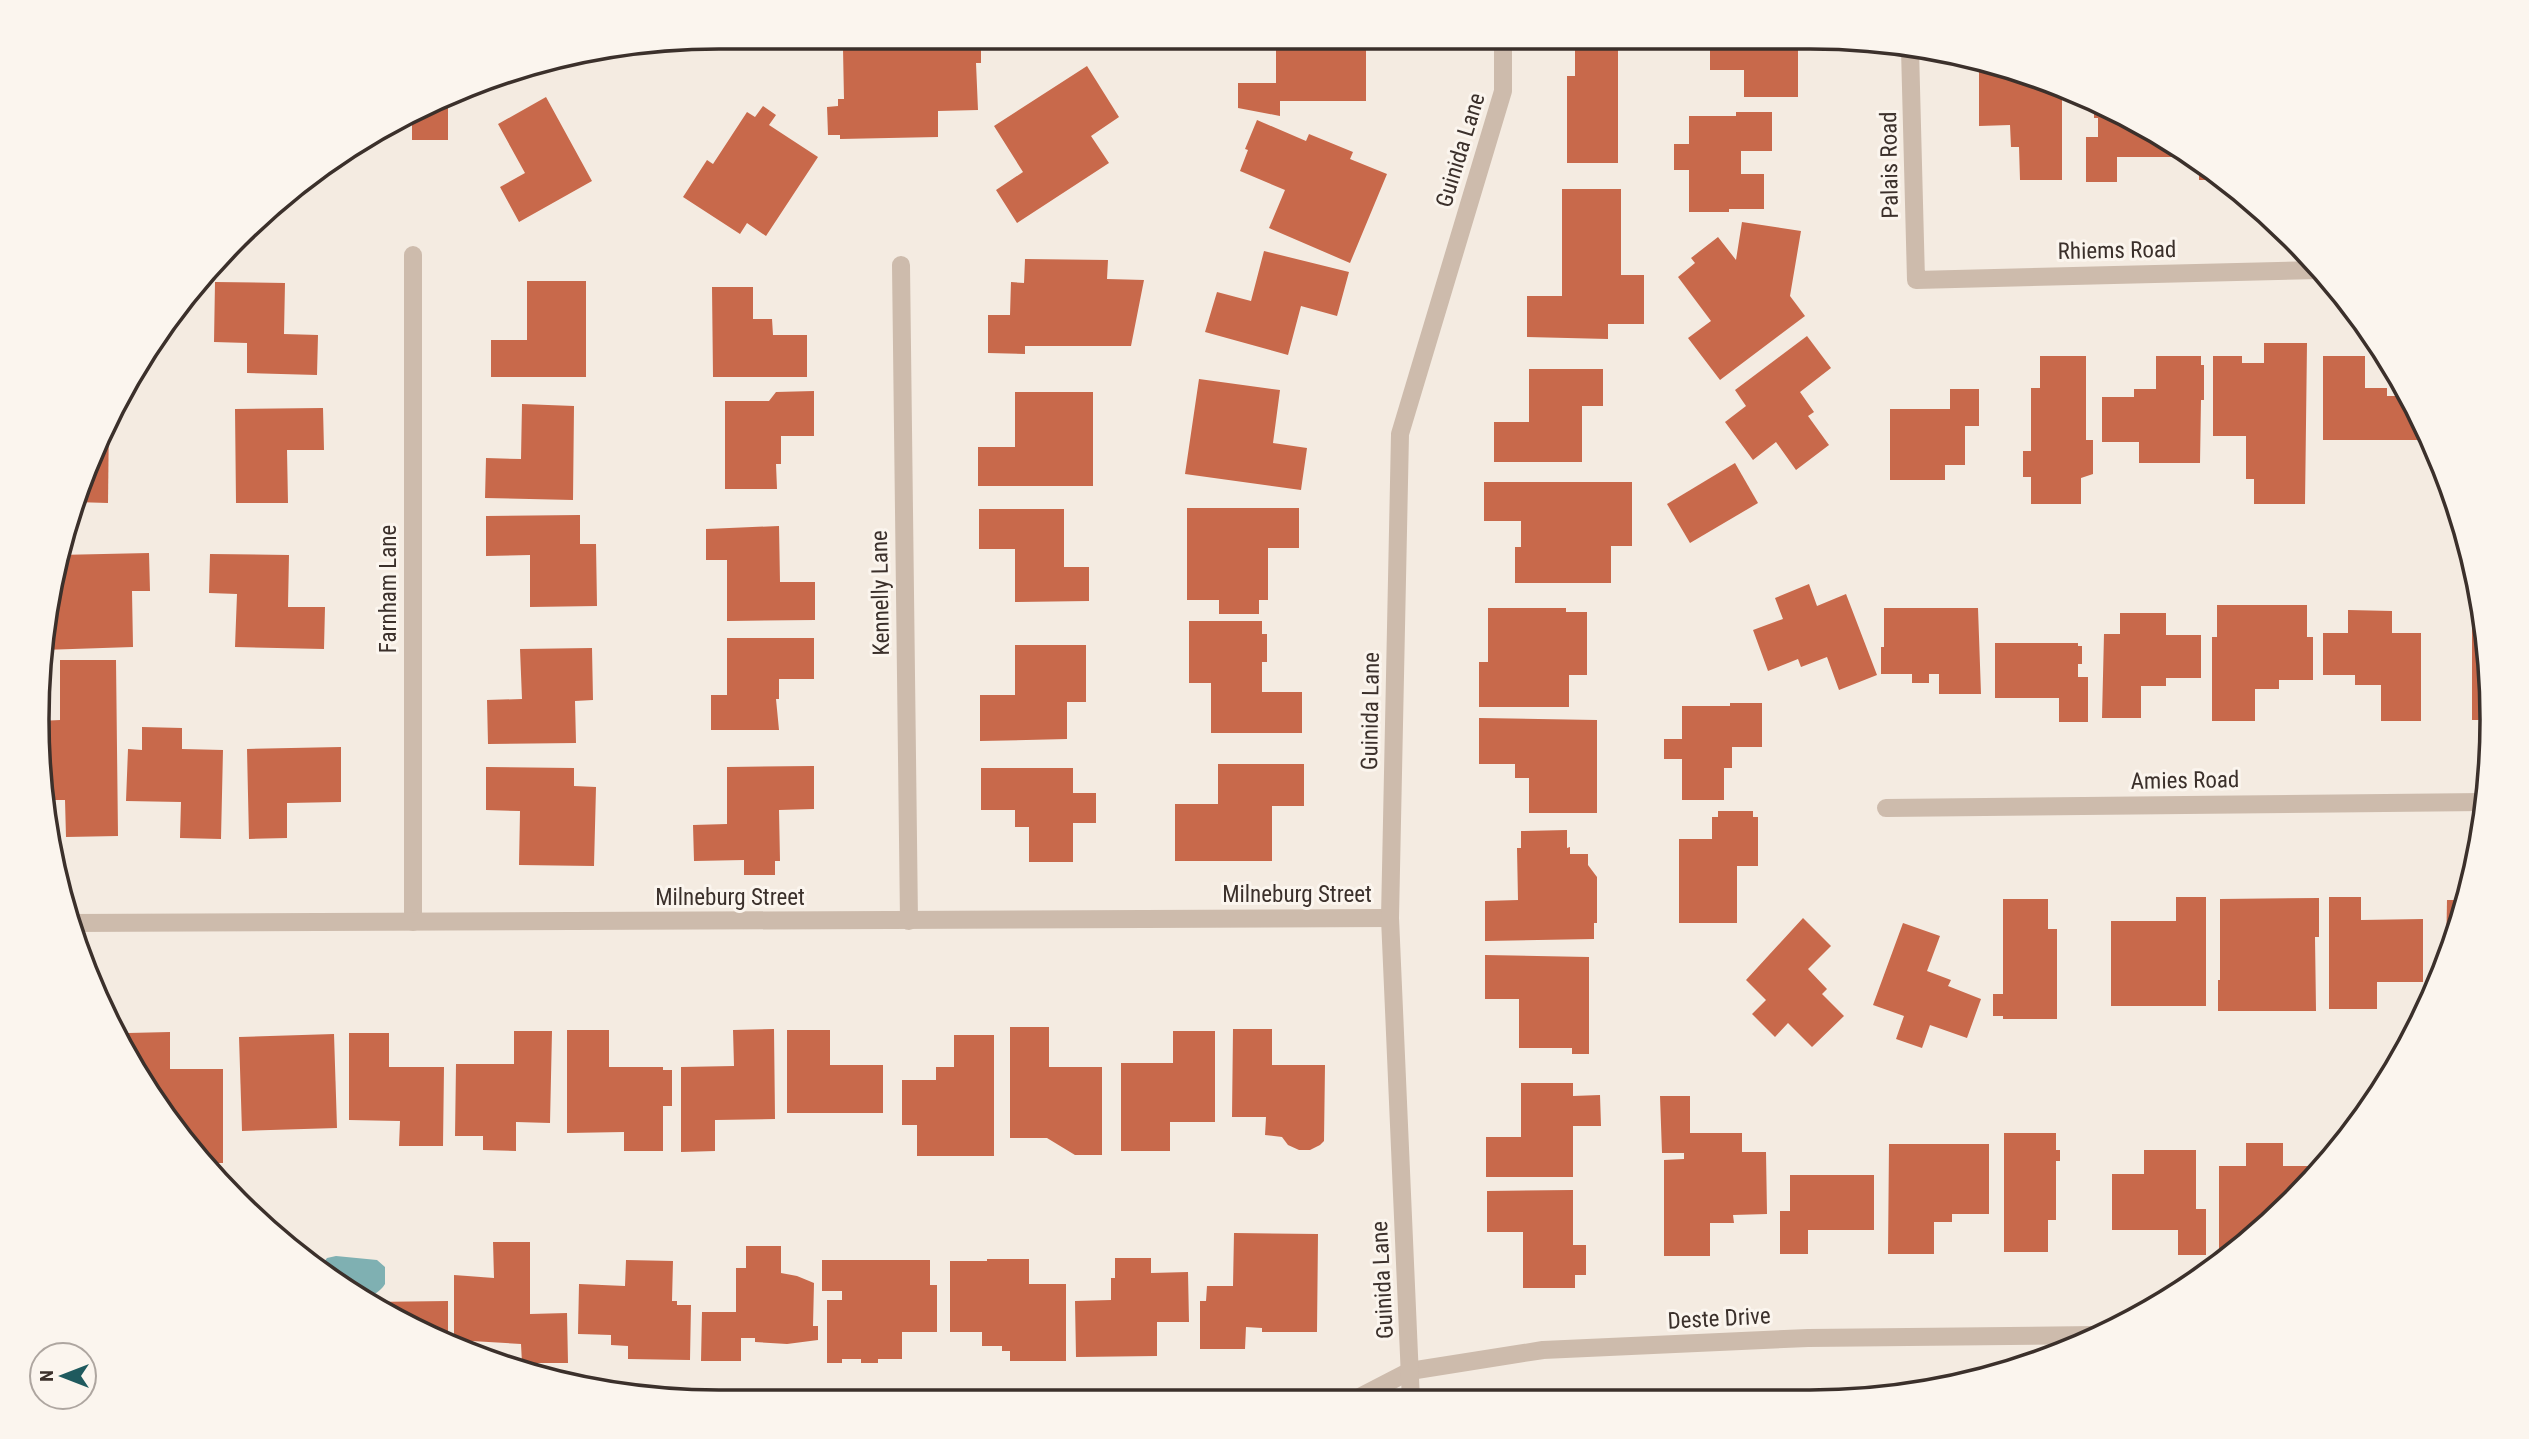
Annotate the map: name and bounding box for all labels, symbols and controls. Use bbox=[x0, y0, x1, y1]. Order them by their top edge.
street label: Guinida Lane bbox=[1430, 90, 1491, 211]
street label: Palais Road bbox=[1875, 111, 1904, 219]
street label: Rhiems Road bbox=[2057, 236, 2177, 265]
street label: Farnham Lane bbox=[375, 525, 402, 653]
street label: Kennelly Lane bbox=[866, 530, 895, 656]
street label: Guinida Lane bbox=[1356, 652, 1385, 770]
street label: Amies Road bbox=[2130, 766, 2240, 795]
street label: Milneburg Street bbox=[1222, 881, 1372, 908]
street label: Milneburg Street bbox=[655, 884, 805, 911]
street label: Guinida Lane bbox=[1366, 1220, 1399, 1340]
street label: Deste Drive bbox=[1667, 1302, 1771, 1335]
north arrow bbox=[28, 1341, 98, 1411]
text: N bbox=[35, 1370, 58, 1382]

